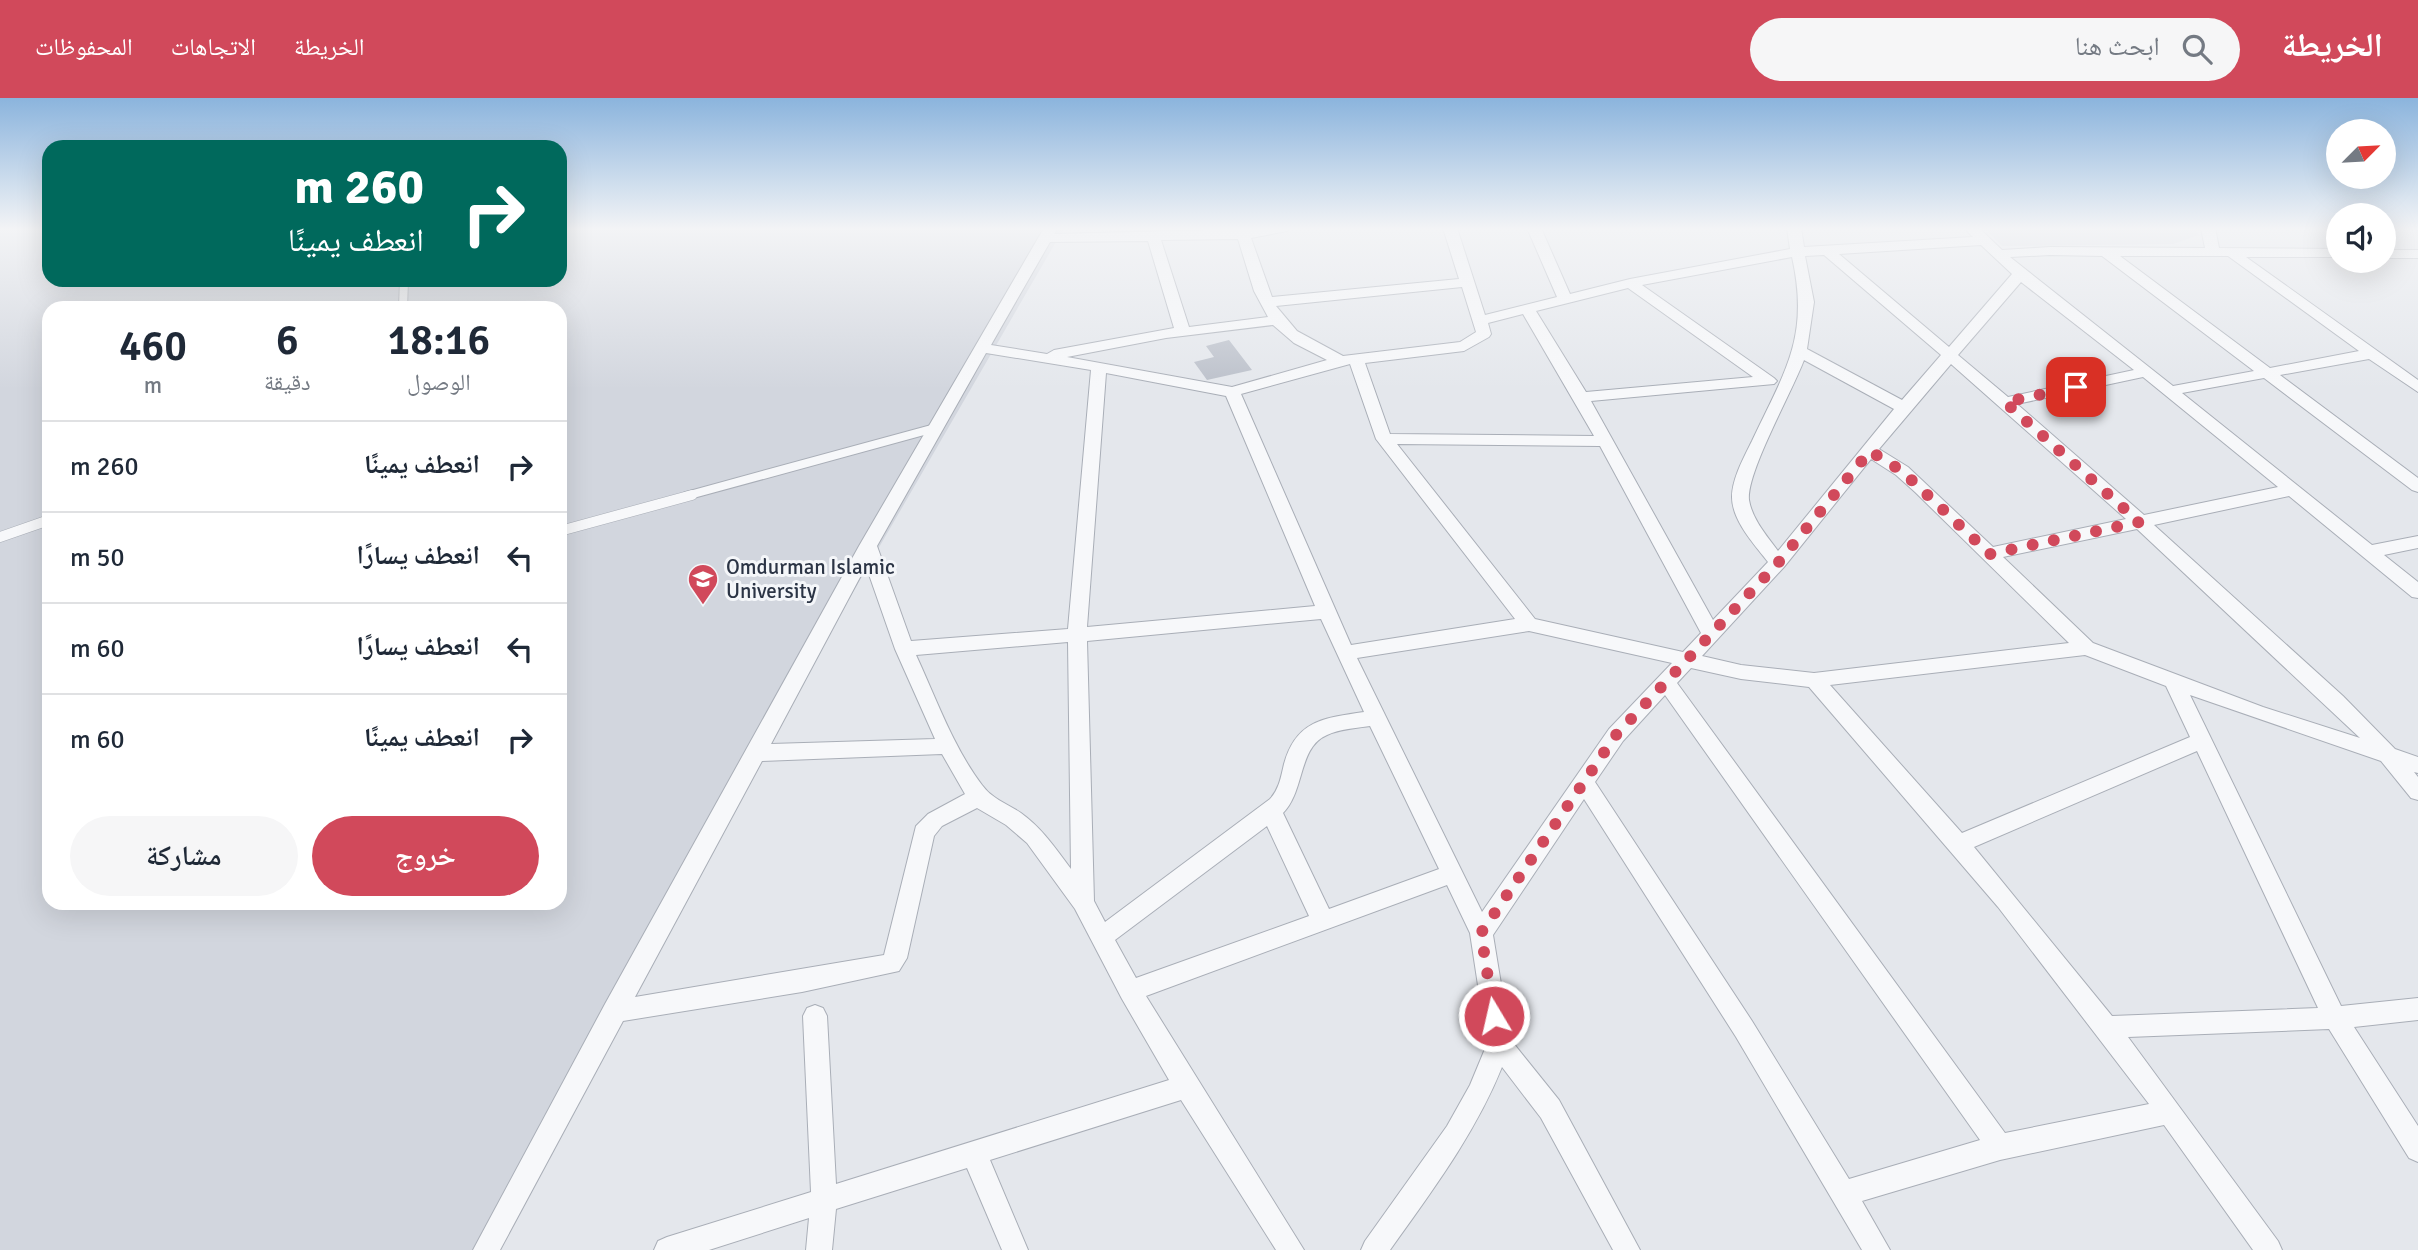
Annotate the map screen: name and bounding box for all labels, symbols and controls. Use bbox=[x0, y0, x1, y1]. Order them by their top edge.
search box bbox=[1750, 18, 2240, 81]
text: الخريطة bbox=[2282, 25, 2383, 66]
icon: search bbox=[2178, 30, 2216, 68]
text: ابحث هنا bbox=[2075, 31, 2160, 63]
text: المحفوظات bbox=[35, 32, 133, 62]
text: الاتجاهات bbox=[171, 32, 256, 62]
text: الخريطة bbox=[294, 32, 365, 62]
north arrow bbox=[2326, 119, 2396, 189]
map controls bbox=[2326, 119, 2396, 273]
text: 260 m bbox=[294, 157, 424, 217]
icon: right bbox=[448, 168, 539, 259]
button: sound bbox=[2326, 203, 2396, 273]
text: انعطف يمينًا bbox=[288, 221, 424, 260]
text: 6 bbox=[276, 315, 299, 366]
text: 18:16 bbox=[388, 315, 490, 366]
text: 460 bbox=[119, 321, 187, 372]
pin bbox=[2046, 357, 2106, 417]
text: دقيقة bbox=[264, 368, 311, 397]
text: الوصول bbox=[407, 368, 471, 397]
icon: arrive bbox=[2057, 368, 2095, 406]
text: m bbox=[144, 371, 162, 400]
icon: right bbox=[501, 448, 539, 486]
text: انعطف يمينًا bbox=[364, 449, 480, 481]
text: 260 m bbox=[70, 451, 139, 483]
icon: left bbox=[501, 539, 539, 577]
text: انعطف يسارًا bbox=[356, 540, 480, 572]
text: 50 m bbox=[70, 542, 125, 574]
place label: Omdurman Islamic University bbox=[726, 554, 895, 604]
school or university icon: Omdurman Islamic University bbox=[686, 562, 720, 606]
icon: left bbox=[501, 630, 539, 668]
text: انعطف يسارًا bbox=[356, 631, 480, 663]
text: 60 m bbox=[70, 633, 125, 665]
icon: right bbox=[501, 721, 539, 759]
text: انعطف يمينًا bbox=[364, 722, 480, 754]
text: 60 m bbox=[70, 724, 125, 756]
button: مشاركة bbox=[70, 816, 298, 896]
button: خروج bbox=[312, 816, 539, 896]
position arrow bbox=[1457, 979, 1531, 1053]

